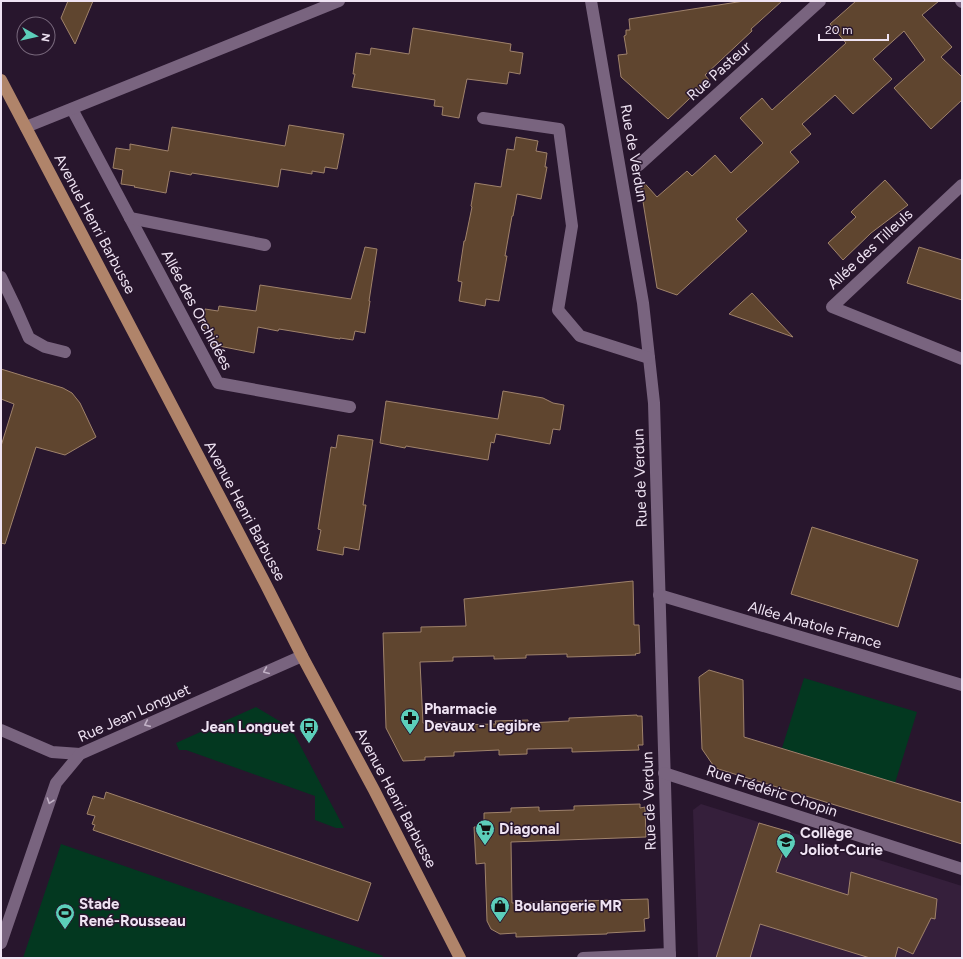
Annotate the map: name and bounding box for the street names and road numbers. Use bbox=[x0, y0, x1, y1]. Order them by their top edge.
street label: Rue Pasteur bbox=[683, 38, 755, 104]
street label: Rue de Verdun bbox=[617, 103, 651, 203]
street label: Avenue Henri Barbusse bbox=[50, 151, 140, 297]
street label: Allée des Tilleuls bbox=[824, 205, 916, 293]
street label: Allée des Orchidées bbox=[158, 247, 236, 373]
street label: Rue de Verdun bbox=[629, 428, 651, 528]
street label: Avenue Henri Barbusse bbox=[200, 438, 290, 584]
street label: Allée Anatole France bbox=[746, 597, 884, 653]
street label: Rue Jean Longuet bbox=[75, 680, 193, 746]
street label: Avenue Henri Barbusse bbox=[351, 725, 441, 871]
street label: Rue de Verdun bbox=[638, 751, 660, 851]
street label: Rue Frédéric Chopin bbox=[704, 761, 840, 821]

